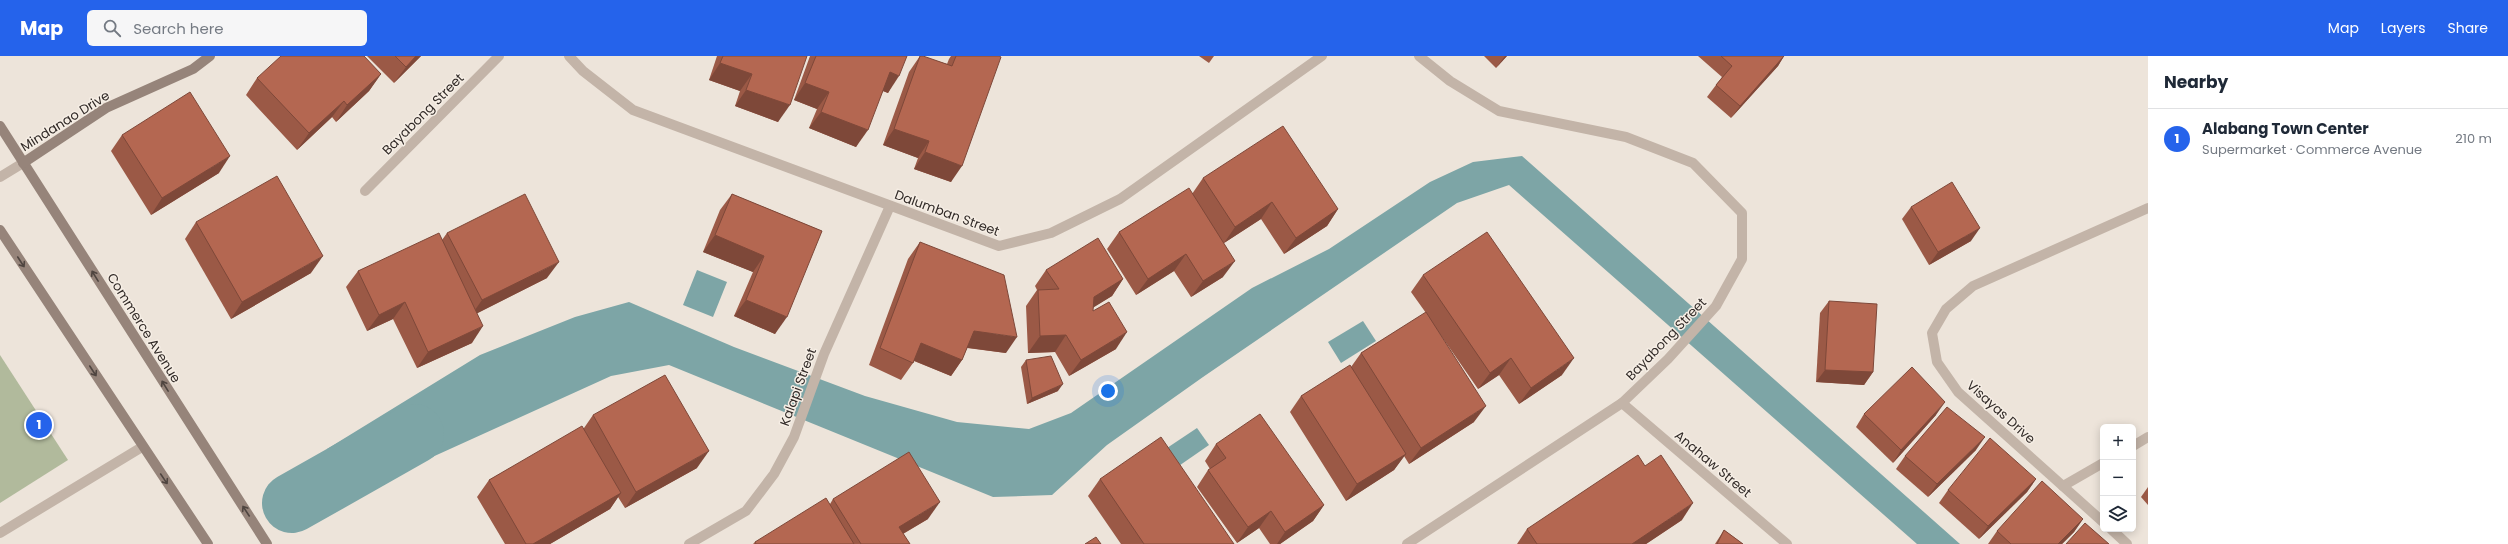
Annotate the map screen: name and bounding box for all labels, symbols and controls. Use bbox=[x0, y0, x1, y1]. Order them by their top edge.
search box bbox=[87, 10, 367, 46]
text: Map bbox=[20, 15, 63, 42]
icon: search bbox=[101, 17, 123, 39]
text: Search here bbox=[133, 18, 224, 39]
text: Map bbox=[2328, 18, 2359, 38]
text: Layers bbox=[2381, 18, 2425, 38]
text: Share bbox=[2447, 18, 2488, 38]
street label: Bayabong Street bbox=[378, 69, 468, 159]
text: Nearby bbox=[2164, 70, 2228, 94]
street label: Mindanao Drive bbox=[17, 86, 113, 156]
text: Alabang Town Center bbox=[2202, 118, 2369, 139]
text: 1 bbox=[2175, 129, 2179, 148]
text: 210 m bbox=[2455, 129, 2492, 148]
text: Supermarket · Commerce Avenue bbox=[2202, 140, 2422, 159]
street label: Dalumban Street bbox=[892, 185, 1002, 241]
one-way arrow bbox=[17, 257, 26, 268]
street label: Commerce Avenue bbox=[102, 269, 186, 387]
one-way arrow bbox=[91, 270, 99, 282]
street label: Bayabong Street bbox=[1621, 293, 1711, 385]
street label: Kalapi Street bbox=[775, 345, 821, 429]
one-way arrow bbox=[89, 365, 97, 376]
street label: Visayas Drive bbox=[1962, 376, 2040, 448]
one-way arrow bbox=[161, 380, 169, 391]
your location bbox=[1098, 381, 1118, 401]
pin: 1 bbox=[26, 410, 52, 440]
map controls bbox=[2100, 424, 2136, 532]
button: + bbox=[2100, 424, 2136, 460]
street label: Anahaw Street bbox=[1670, 426, 1756, 502]
button: − bbox=[2100, 460, 2136, 496]
one-way arrow bbox=[160, 473, 168, 484]
button: layers bbox=[2100, 496, 2136, 532]
one-way arrow bbox=[242, 506, 250, 517]

